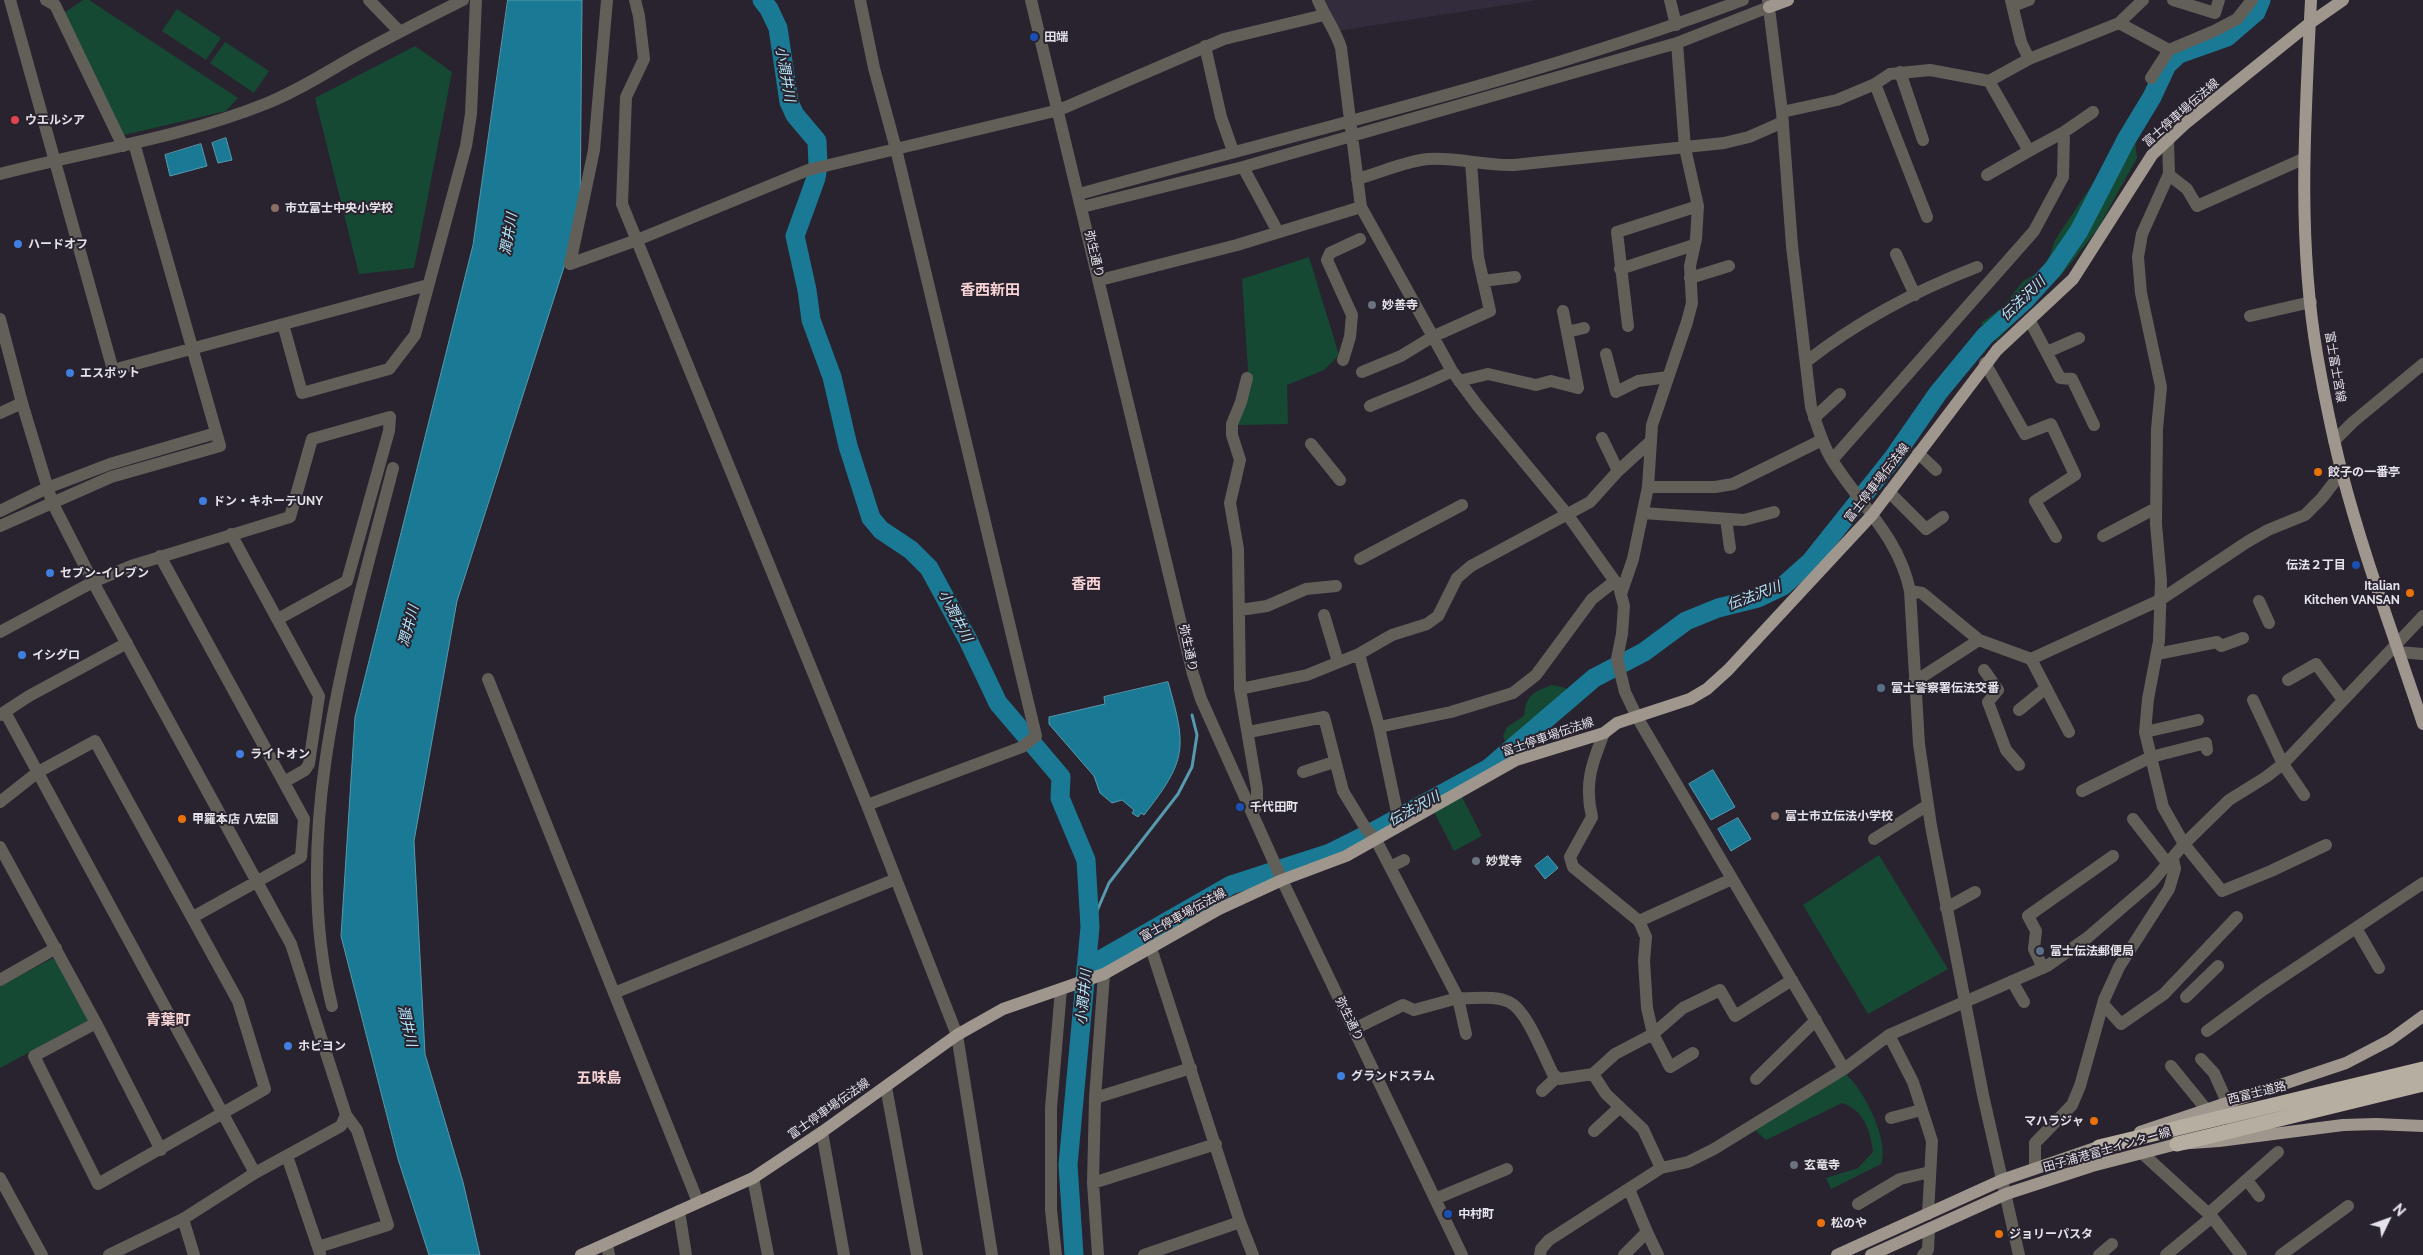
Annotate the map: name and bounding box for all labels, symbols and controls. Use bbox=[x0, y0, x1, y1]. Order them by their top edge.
place label: 田端 bbox=[1044, 30, 1068, 44]
marker: 田端 bbox=[1028, 31, 1040, 43]
water label: 小潤井川 bbox=[772, 45, 798, 103]
street label: 富士停車場伝法線 bbox=[2140, 76, 2222, 150]
place label: ウエルシア bbox=[25, 113, 85, 127]
marker: ウエルシア bbox=[9, 114, 21, 126]
place label: 市立富士中央小学校 bbox=[285, 201, 393, 215]
marker: 市立富士中央小学校 bbox=[269, 202, 281, 214]
water label: 潤井川 bbox=[497, 212, 521, 256]
street label: 弥生通り bbox=[1082, 229, 1106, 279]
place label: ハードオフ bbox=[28, 237, 88, 251]
marker: ハードオフ bbox=[12, 238, 24, 250]
water label: 伝法沢川 bbox=[1997, 274, 2049, 324]
district label: 香西新田 bbox=[960, 281, 1020, 299]
place label: 妙善寺 bbox=[1382, 298, 1418, 312]
marker: 妙善寺 bbox=[1366, 299, 1378, 311]
street label: 富士富士宮線 bbox=[2322, 330, 2348, 404]
place label: エスポット bbox=[80, 366, 140, 380]
marker: エスポット bbox=[64, 367, 76, 379]
street label: 富士停車場伝法線 bbox=[1842, 441, 1912, 525]
place label: 餃子の一番亭 bbox=[2328, 465, 2400, 479]
marker: 餃子の一番亭 bbox=[2312, 466, 2324, 478]
place label: ドン・キホーテUNY bbox=[213, 494, 323, 508]
marker: ドン・キホーテUNY bbox=[197, 495, 209, 507]
place label: 伝法２丁目 bbox=[2286, 558, 2346, 572]
marker: 伝法２丁目 bbox=[2350, 559, 2362, 571]
place label: セブン-イレブン bbox=[60, 566, 149, 580]
marker: セブン-イレブン bbox=[44, 567, 56, 579]
district label: 香西 bbox=[1071, 575, 1101, 593]
water label: 伝法沢川 bbox=[1725, 578, 1783, 614]
place label: Italian Kitchen VANSAN bbox=[2304, 579, 2400, 607]
water label: 小潤井川 bbox=[934, 587, 976, 645]
marker: Italian Kitchen VANSAN bbox=[2404, 587, 2416, 599]
water label: 潤井川 bbox=[395, 604, 423, 648]
street label: 弥生通り bbox=[1176, 623, 1200, 673]
place label: イシグロ bbox=[32, 648, 80, 662]
marker: イシグロ bbox=[16, 649, 28, 661]
place label: 富士警察署伝法交番 bbox=[1891, 681, 1999, 695]
marker: 富士警察署伝法交番 bbox=[1875, 682, 1887, 694]
street label: 富士停車場伝法線 bbox=[1500, 715, 1596, 759]
place label: ライトオン bbox=[250, 747, 310, 761]
marker: ライトオン bbox=[234, 748, 246, 760]
water label: 伝法沢川 bbox=[1385, 788, 1443, 830]
place label: 千代田町 bbox=[1250, 800, 1298, 814]
marker: 千代田町 bbox=[1234, 801, 1246, 813]
place label: 富士市立伝法小学校 bbox=[1785, 809, 1893, 823]
marker: 富士市立伝法小学校 bbox=[1769, 810, 1781, 822]
place label: 甲羅本店 八宏園 bbox=[192, 812, 279, 826]
marker: 甲羅本店 八宏園 bbox=[176, 813, 188, 825]
place label: 妙覚寺 bbox=[1486, 854, 1522, 868]
marker: 妙覚寺 bbox=[1470, 855, 1482, 867]
street label: 富士停車場伝法線 bbox=[1138, 885, 1228, 945]
place label: 富士伝法郵便局 bbox=[2050, 944, 2134, 958]
marker: 富士伝法郵便局 bbox=[2034, 945, 2046, 957]
water label: 小潤井川 bbox=[1073, 968, 1095, 1026]
street label: 弥生通り bbox=[1332, 994, 1366, 1044]
water label: 潤井川 bbox=[394, 1004, 420, 1048]
district label: 青葉町 bbox=[146, 1011, 190, 1029]
place label: ホビヨン bbox=[298, 1039, 346, 1053]
marker: ホビヨン bbox=[282, 1040, 294, 1052]
district label: 五味島 bbox=[577, 1069, 621, 1087]
place label: グランドスラム bbox=[1351, 1069, 1435, 1083]
marker: グランドスラム bbox=[1335, 1070, 1347, 1082]
street label: 富士停車場伝法線 bbox=[786, 1076, 872, 1142]
street label: 西富士道路 bbox=[2226, 1079, 2288, 1107]
place label: マハラジャ bbox=[2024, 1114, 2084, 1128]
marker: マハラジャ bbox=[2088, 1115, 2100, 1127]
street label: 田子浦港富士インター線 bbox=[2042, 1125, 2172, 1175]
place label: 玄竜寺 bbox=[1804, 1158, 1840, 1172]
marker: 玄竜寺 bbox=[1788, 1159, 1800, 1171]
north arrow bbox=[2363, 1195, 2413, 1245]
text: N bbox=[2390, 1201, 2409, 1219]
place label: 中村町 bbox=[1458, 1207, 1494, 1221]
marker: 中村町 bbox=[1442, 1208, 1454, 1220]
place label: 松のや bbox=[1831, 1216, 1867, 1230]
marker: 松のや bbox=[1815, 1217, 1827, 1229]
place label: ジョリーパスタ bbox=[2009, 1227, 2093, 1241]
marker: ジョリーパスタ bbox=[1993, 1228, 2005, 1240]

